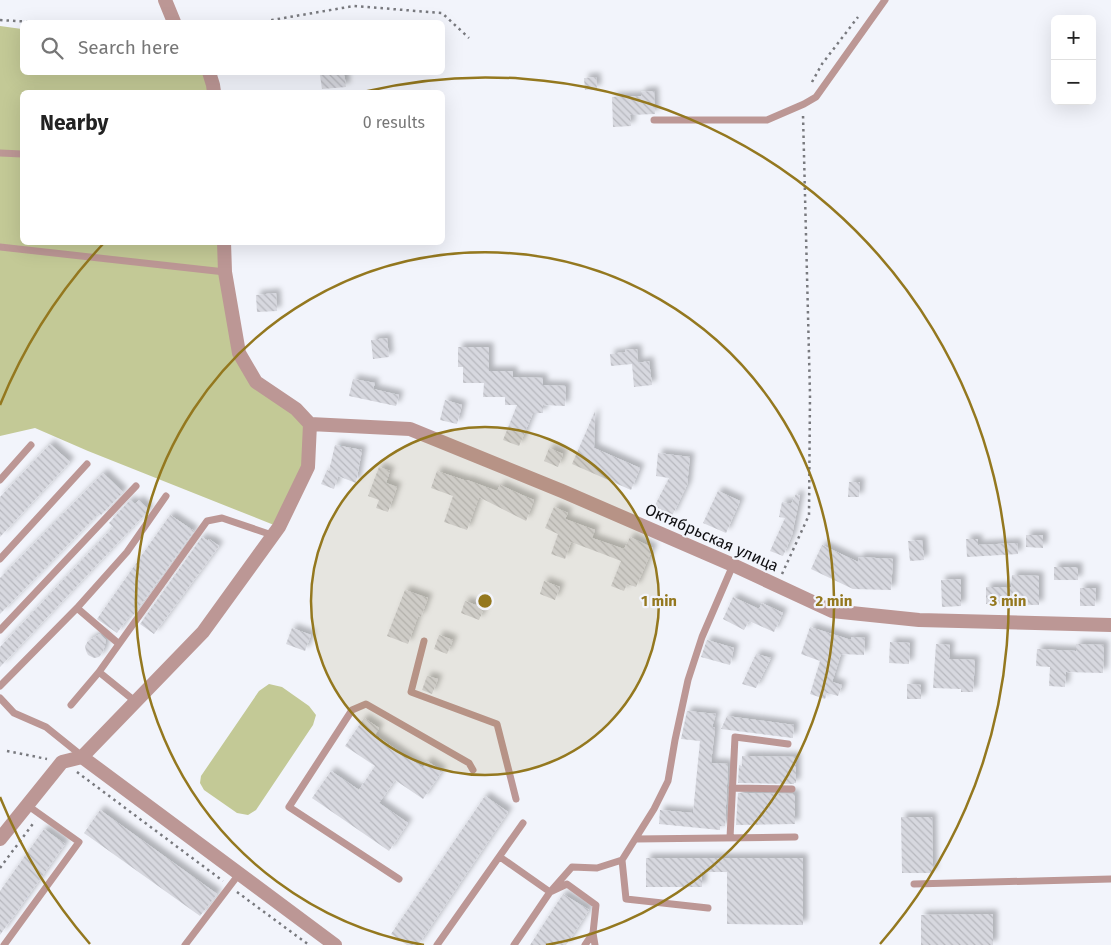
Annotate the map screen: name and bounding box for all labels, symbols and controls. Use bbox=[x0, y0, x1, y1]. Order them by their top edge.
map controls bbox=[1051, 15, 1096, 105]
button: + bbox=[1051, 15, 1096, 60]
search box bbox=[20, 20, 445, 75]
icon: search bbox=[38, 34, 66, 62]
text: Search here bbox=[78, 36, 179, 59]
button: − bbox=[1051, 60, 1096, 105]
text: Nearby bbox=[40, 110, 108, 136]
text: 0 results bbox=[363, 113, 425, 132]
street label: Октябрьская улица bbox=[642, 499, 782, 575]
centre of rings bbox=[476, 592, 494, 610]
text: 1 min bbox=[641, 592, 677, 610]
text: 2 min bbox=[816, 592, 852, 610]
text: 3 min bbox=[989, 592, 1026, 610]

